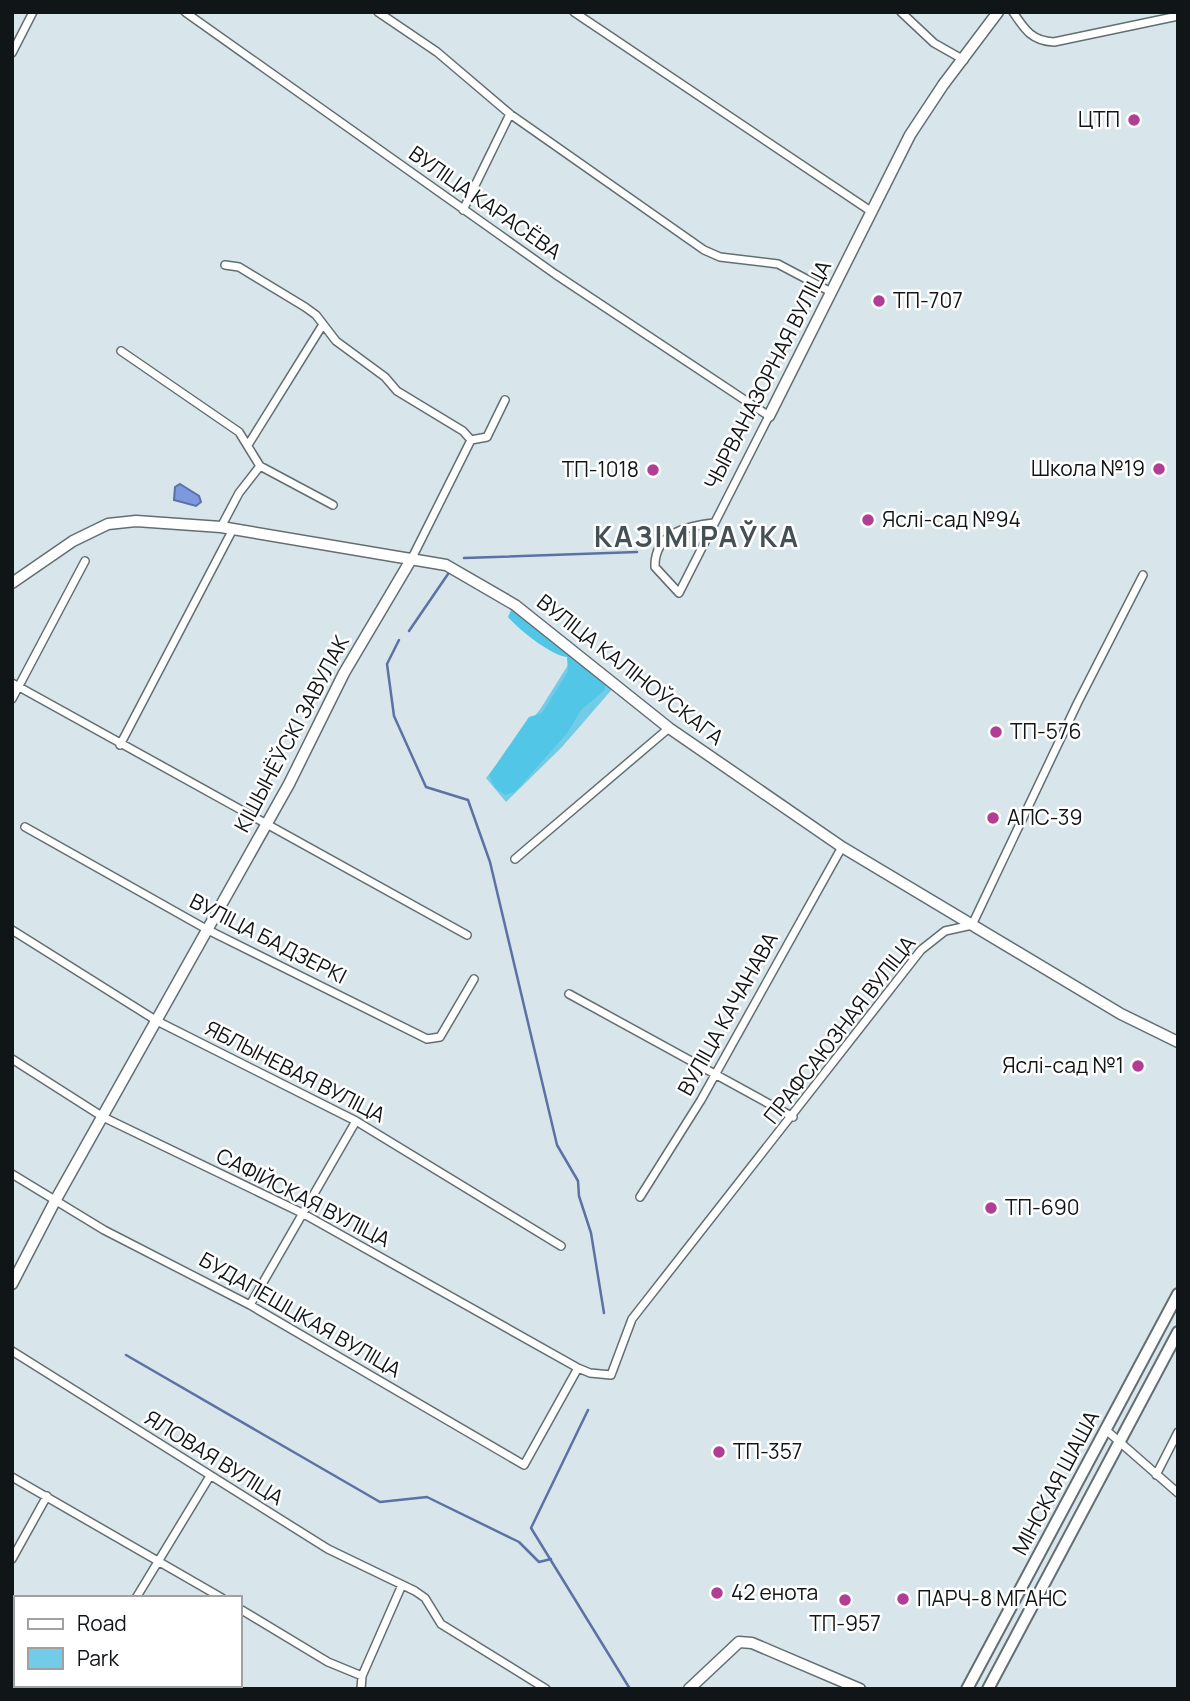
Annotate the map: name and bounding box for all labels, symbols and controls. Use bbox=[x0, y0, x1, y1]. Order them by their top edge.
place label: ЦТП bbox=[1078, 105, 1120, 133]
marker: ЦТП bbox=[1126, 112, 1142, 128]
street label: ВУЛІЦА КАРАСЁВА bbox=[404, 139, 567, 265]
street label: ЧЫРВАНАЗОРНАЯ ВУЛІЦА bbox=[697, 255, 837, 494]
place label: ТП-707 bbox=[893, 286, 963, 314]
marker: ТП-707 bbox=[871, 293, 887, 309]
place label: Школа №19 bbox=[1031, 454, 1145, 482]
place label: ТП-1018 bbox=[562, 455, 639, 483]
marker: Школа №19 bbox=[1151, 461, 1167, 477]
marker: ТП-1018 bbox=[645, 462, 661, 478]
place label: Яслі-сад №94 bbox=[882, 505, 1021, 533]
marker: Яслі-сад №94 bbox=[860, 512, 876, 528]
district label: КАЗІМІРАЎКА bbox=[594, 517, 800, 555]
street label: ВУЛІЦА КАЛІНОЎСКАГА bbox=[532, 588, 730, 751]
street label: КІШЫНЁЎСКІ ЗАВУЛАК bbox=[227, 630, 355, 837]
place label: ТП-576 bbox=[1010, 717, 1082, 745]
marker: ТП-576 bbox=[988, 724, 1004, 740]
place label: АПС-39 bbox=[1007, 803, 1082, 831]
marker: АПС-39 bbox=[985, 810, 1001, 826]
street label: ВУЛІЦА БАДЗЕРКІ bbox=[185, 887, 352, 990]
street label: ВУЛІЦА КАЧАНАВА bbox=[671, 927, 784, 1100]
street label: ПРАФСАЮЗНАЯ ВУЛІЦА bbox=[757, 930, 921, 1129]
street label: ЯБЛЫНЕВАЯ ВУЛІЦА bbox=[201, 1014, 390, 1129]
place label: Яслі-сад №1 bbox=[1002, 1051, 1124, 1079]
marker: Яслі-сад №1 bbox=[1130, 1058, 1146, 1074]
street label: САФІЙСКАЯ ВУЛІЦА bbox=[212, 1141, 395, 1253]
place label: ТП-690 bbox=[1005, 1193, 1080, 1221]
marker: ТП-690 bbox=[983, 1200, 999, 1216]
street label: БУДАПЕШЦКАЯ ВУЛІЦА bbox=[194, 1245, 407, 1383]
street label: ЯЛОВАЯ ВУЛІЦА bbox=[140, 1403, 289, 1511]
street label: МІНСКАЯ ШАША bbox=[1005, 1405, 1105, 1560]
place label: ТП-357 bbox=[733, 1437, 802, 1465]
marker: ТП-357 bbox=[711, 1444, 727, 1460]
place label: 42 енота bbox=[731, 1578, 818, 1606]
place label: ПАРЧ-8 МГАНС bbox=[917, 1584, 1067, 1612]
marker: 42 енота bbox=[709, 1585, 725, 1601]
marker: ПАРЧ-8 МГАНС bbox=[895, 1591, 911, 1607]
marker: ТП-957 bbox=[837, 1592, 853, 1608]
legend bbox=[14, 1596, 242, 1687]
text: Road bbox=[77, 1609, 127, 1637]
place label: ТП-957 bbox=[809, 1609, 881, 1637]
text: Park bbox=[77, 1644, 119, 1672]

